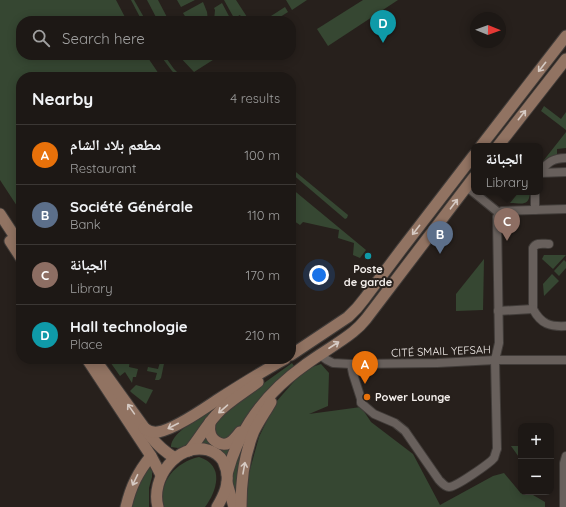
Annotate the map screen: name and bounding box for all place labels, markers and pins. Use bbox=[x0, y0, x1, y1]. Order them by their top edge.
pin: D bbox=[370, 10, 396, 43]
pin: C bbox=[494, 208, 520, 241]
pin: B bbox=[427, 221, 453, 254]
marker: Poste de garde bbox=[363, 251, 373, 261]
place label: Poste de garde bbox=[344, 262, 393, 289]
pin: A bbox=[352, 351, 378, 384]
place label: Power Lounge bbox=[375, 390, 451, 404]
marker: Power Lounge bbox=[362, 392, 372, 402]

